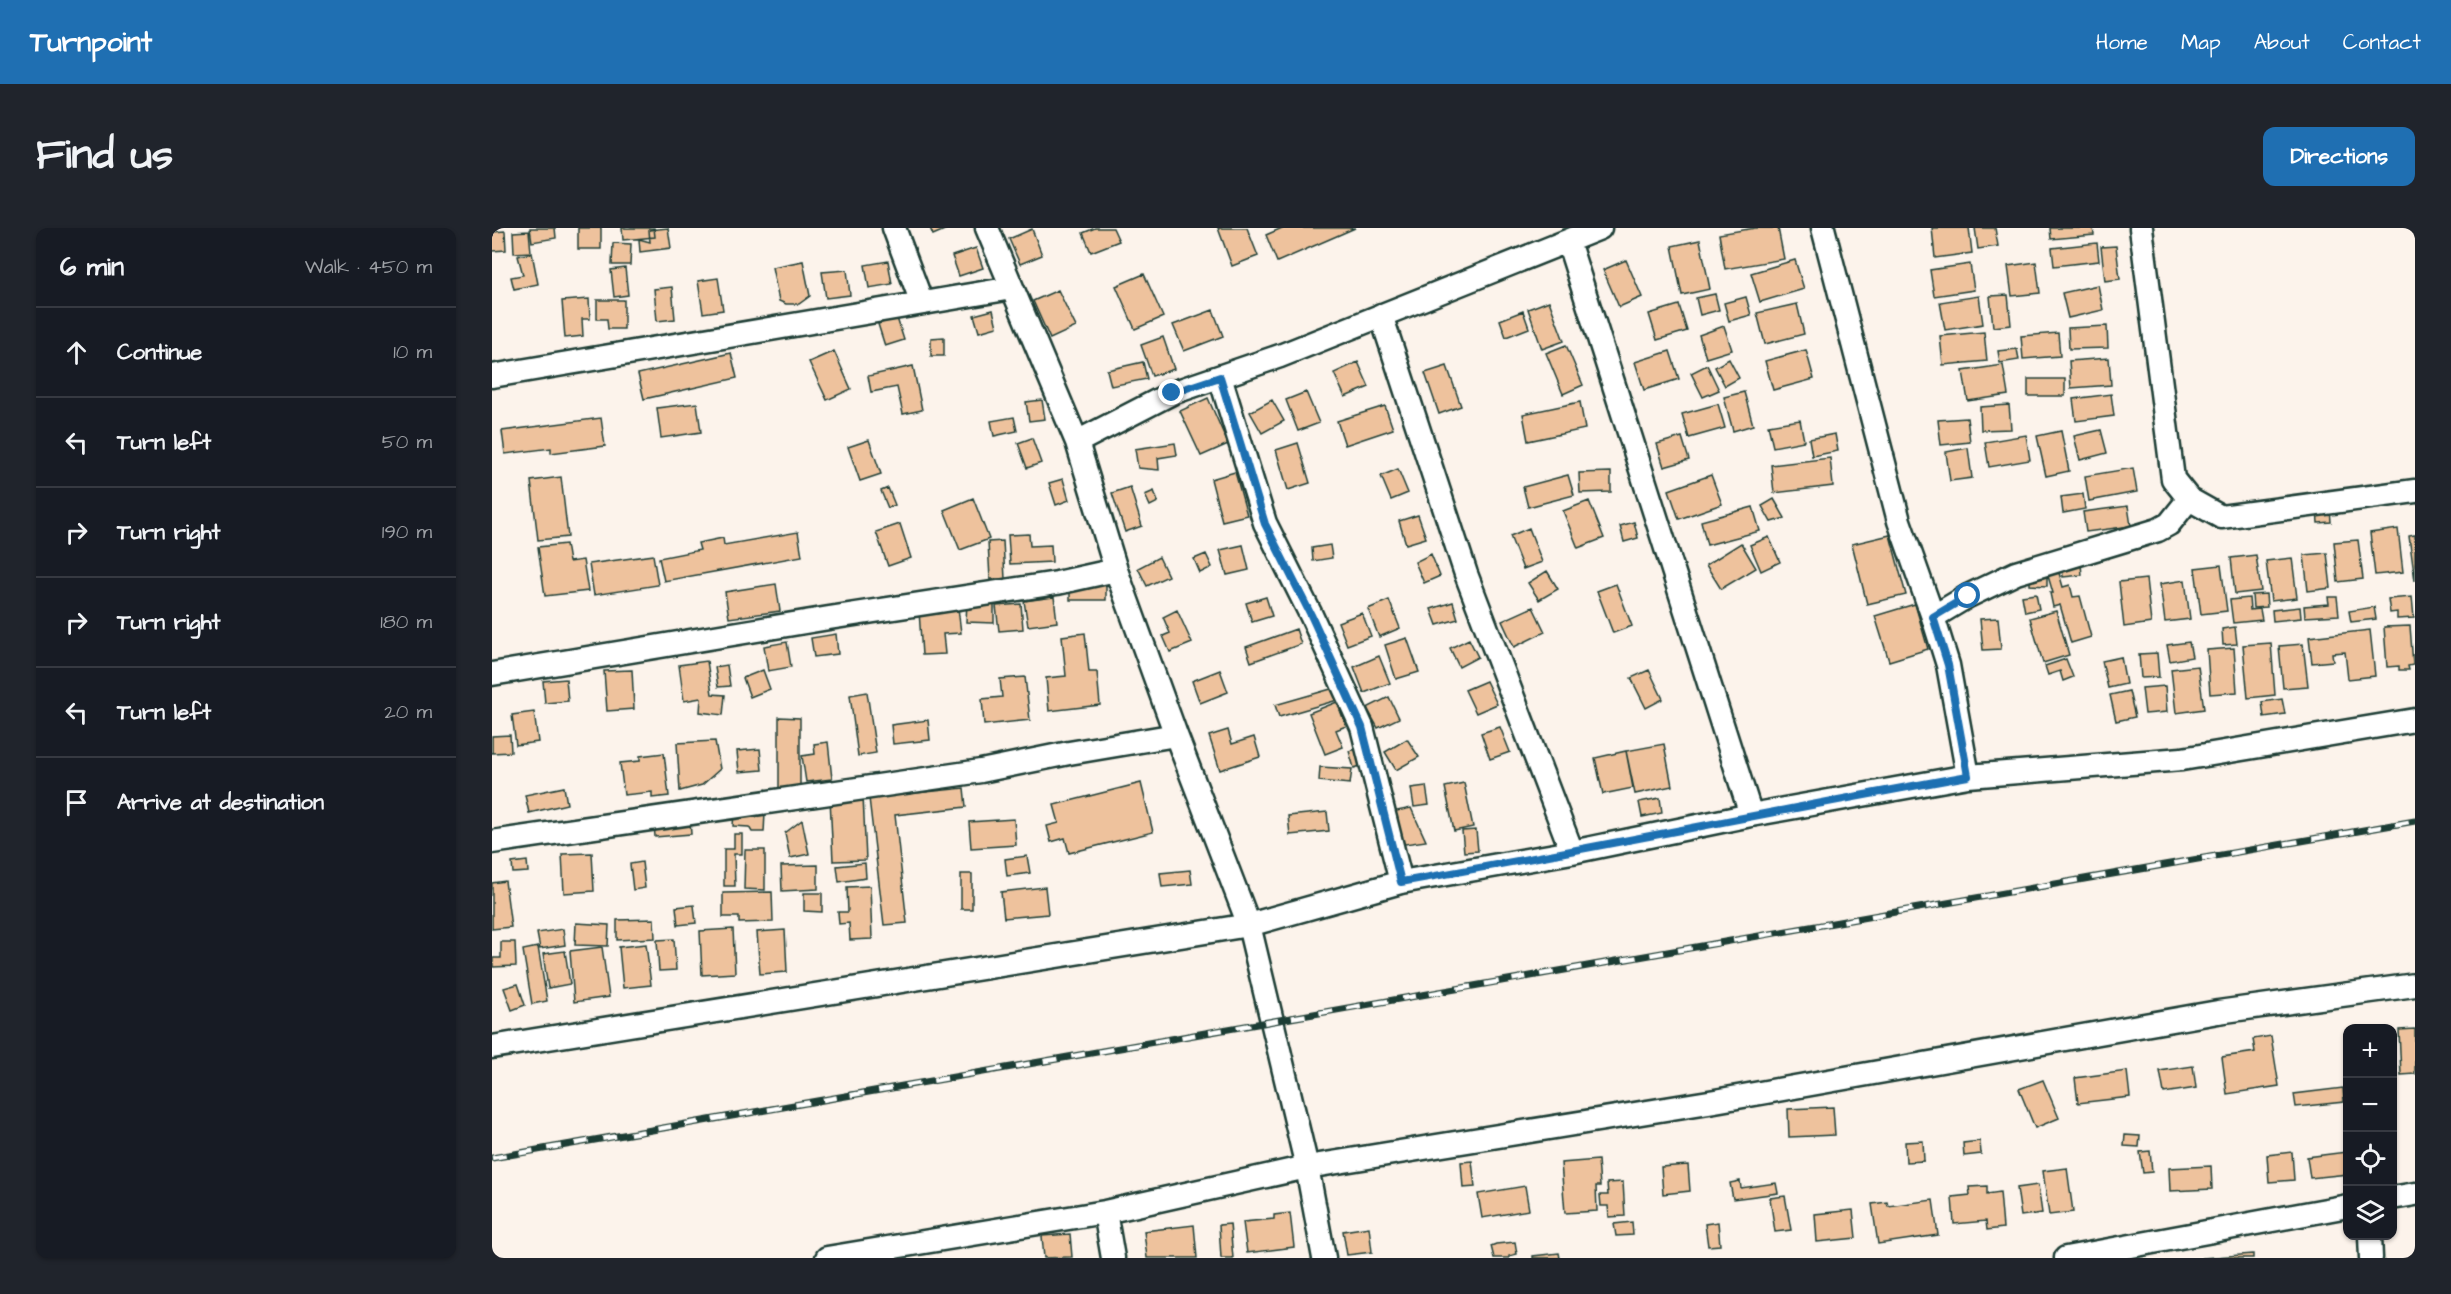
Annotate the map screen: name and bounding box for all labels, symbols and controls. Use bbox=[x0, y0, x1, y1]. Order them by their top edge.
text: Turnpoint bbox=[30, 23, 152, 62]
text: Home bbox=[2096, 28, 2148, 57]
text: Map bbox=[2181, 28, 2221, 57]
text: About bbox=[2254, 28, 2310, 57]
text: Contact bbox=[2343, 28, 2421, 57]
text: Find us bbox=[36, 127, 173, 185]
button: Directions bbox=[2263, 127, 2415, 186]
text: 6 min bbox=[60, 249, 124, 285]
text: Walk · 450 m bbox=[305, 253, 432, 281]
icon: ahead bbox=[60, 336, 93, 369]
text: Continue bbox=[117, 337, 202, 368]
text: 10 m bbox=[393, 338, 432, 366]
route end bbox=[1158, 379, 1184, 405]
icon: left bbox=[60, 426, 93, 459]
text: Turn left bbox=[117, 427, 211, 458]
text: 50 m bbox=[382, 428, 432, 456]
icon: right bbox=[60, 516, 93, 549]
text: Turn right bbox=[117, 517, 220, 548]
text: 190 m bbox=[382, 518, 432, 546]
route start bbox=[1954, 582, 1980, 608]
icon: right bbox=[60, 606, 93, 639]
text: Turn right bbox=[117, 607, 220, 638]
text: 180 m bbox=[380, 608, 432, 636]
icon: left bbox=[60, 696, 93, 729]
text: Turn left bbox=[117, 697, 211, 728]
text: 20 m bbox=[384, 698, 432, 726]
icon: arrive bbox=[60, 786, 93, 819]
text: Arrive at destination bbox=[117, 787, 324, 818]
map controls bbox=[2343, 1024, 2397, 1240]
button: + bbox=[2343, 1024, 2397, 1078]
button: − bbox=[2343, 1078, 2397, 1132]
button: locate bbox=[2343, 1132, 2397, 1186]
button: layers bbox=[2343, 1186, 2397, 1240]

